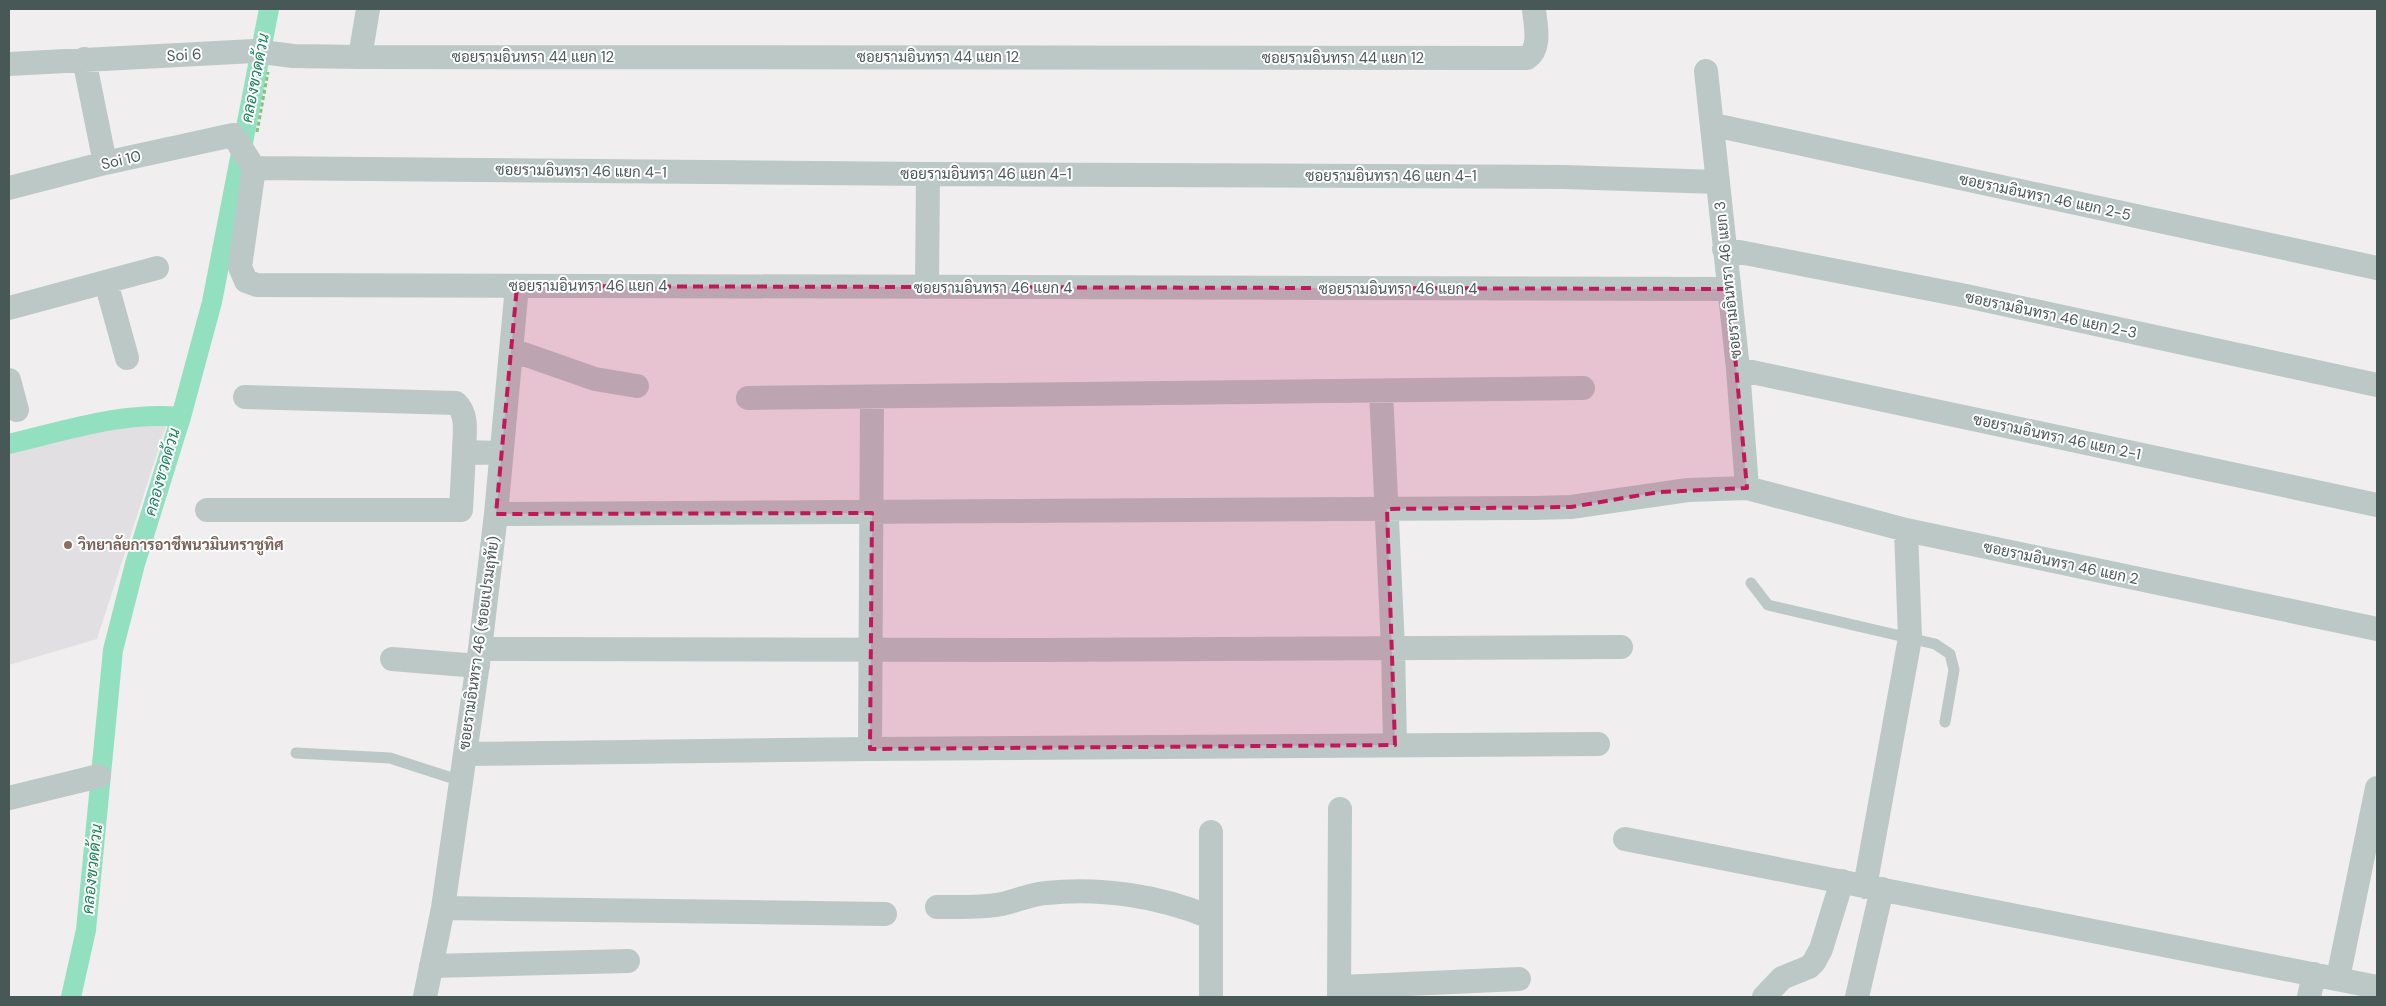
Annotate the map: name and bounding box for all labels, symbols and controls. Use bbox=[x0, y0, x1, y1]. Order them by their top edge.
water label: คลองขวดด้วน bbox=[235, 31, 274, 124]
street label: Soi 6 bbox=[166, 44, 202, 66]
street label: ซอยรามอินทรา 44 แยก 12 bbox=[452, 47, 614, 67]
street label: ซอยรามอินทรา 44 แยก 12 bbox=[857, 47, 1019, 67]
street label: ซอยรามอินทรา 44 แยก 12 bbox=[1262, 48, 1424, 68]
street label: Soi 10 bbox=[99, 146, 143, 174]
street label: ซอยรามอินทรา 46 แยก 4-1 bbox=[495, 160, 667, 182]
street label: ซอยรามอินทรา 46 แยก 4-1 bbox=[900, 164, 1072, 184]
street label: ซอยรามอินทรา 46 แยก 4-1 bbox=[1305, 166, 1477, 186]
street label: ซอยรามอินทรา 46 แยก 2-5 bbox=[1957, 169, 2133, 225]
street label: ซอยรามอินทรา 46 แยก 3 bbox=[1710, 200, 1746, 360]
street label: ซอยรามอินทรา 46 แยก 4 bbox=[509, 276, 667, 296]
street label: ซอยรามอินทรา 46 แยก 4 bbox=[914, 278, 1072, 298]
street label: ซอยรามอินทรา 46 แยก 4 bbox=[1319, 279, 1477, 299]
street label: ซอยรามอินทรา 46 แยก 2-3 bbox=[1963, 287, 2139, 343]
street label: ซอยรามอินทรา 46 แยก 2-1 bbox=[1971, 409, 2143, 465]
water label: คลองขวดด้วน bbox=[138, 425, 185, 518]
place label: วิทยาลัยการอาชีพนวมินทราชูทิศ bbox=[77, 535, 284, 556]
street label: ซอยรามอินทรา 46 (ซอยเปรมฤทัย) bbox=[454, 535, 504, 751]
street label: ซอยรามอินทรา 46 แยก 2 bbox=[1982, 537, 2140, 589]
marker: วิทยาลัยการอาชีพนวมินทราชูทิศ bbox=[62, 539, 74, 551]
water label: คลองขวดด้วน bbox=[76, 823, 107, 915]

